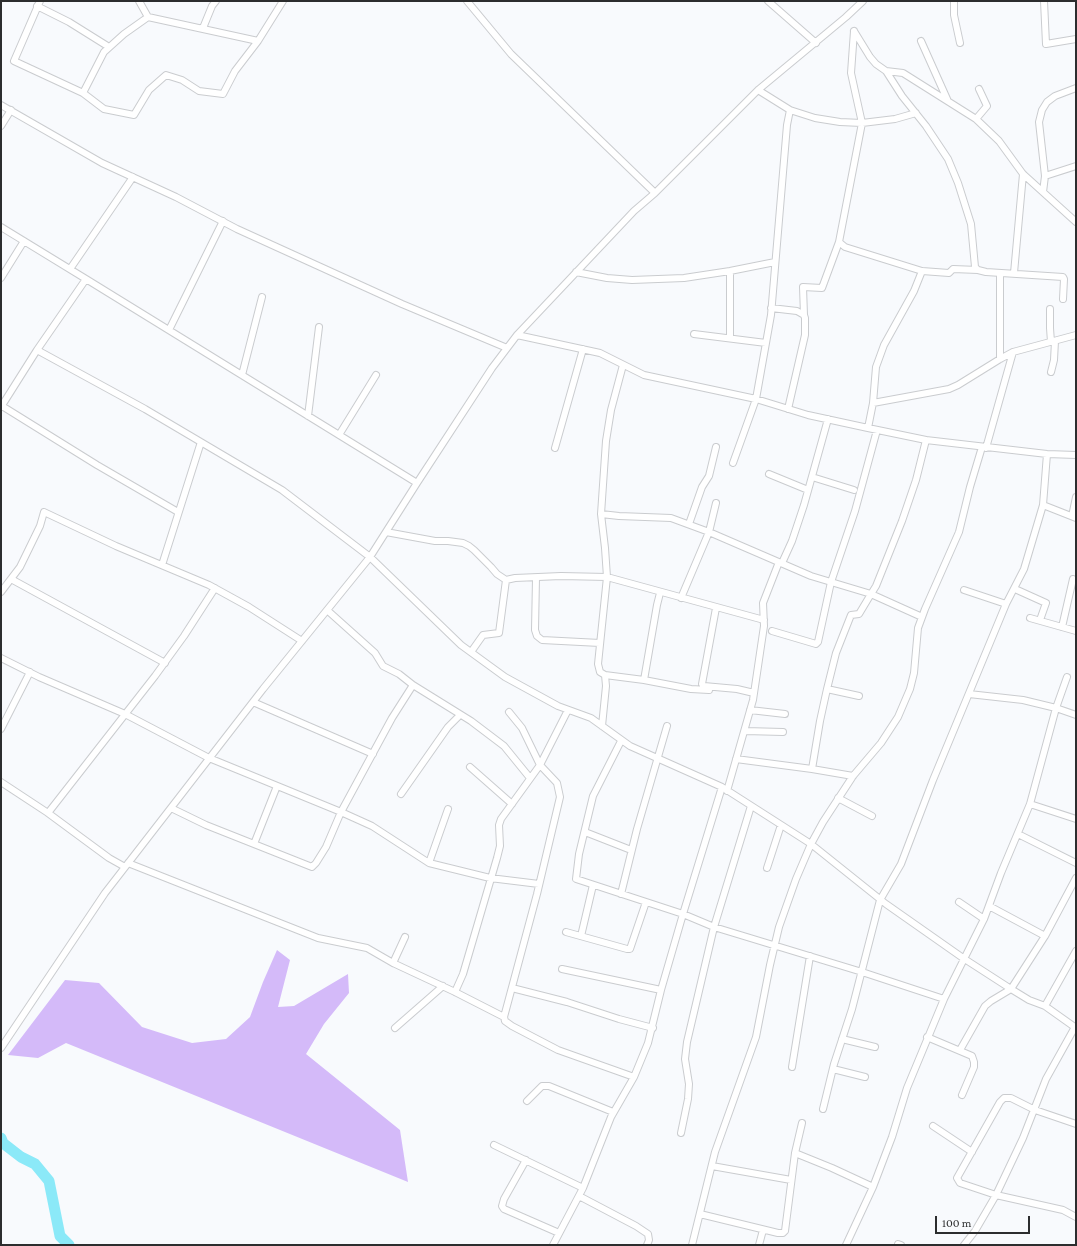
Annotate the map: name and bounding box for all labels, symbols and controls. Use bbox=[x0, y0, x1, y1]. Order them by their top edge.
scale bar bbox=[937, 1208, 1032, 1234]
text: 100 m bbox=[942, 1216, 971, 1230]

